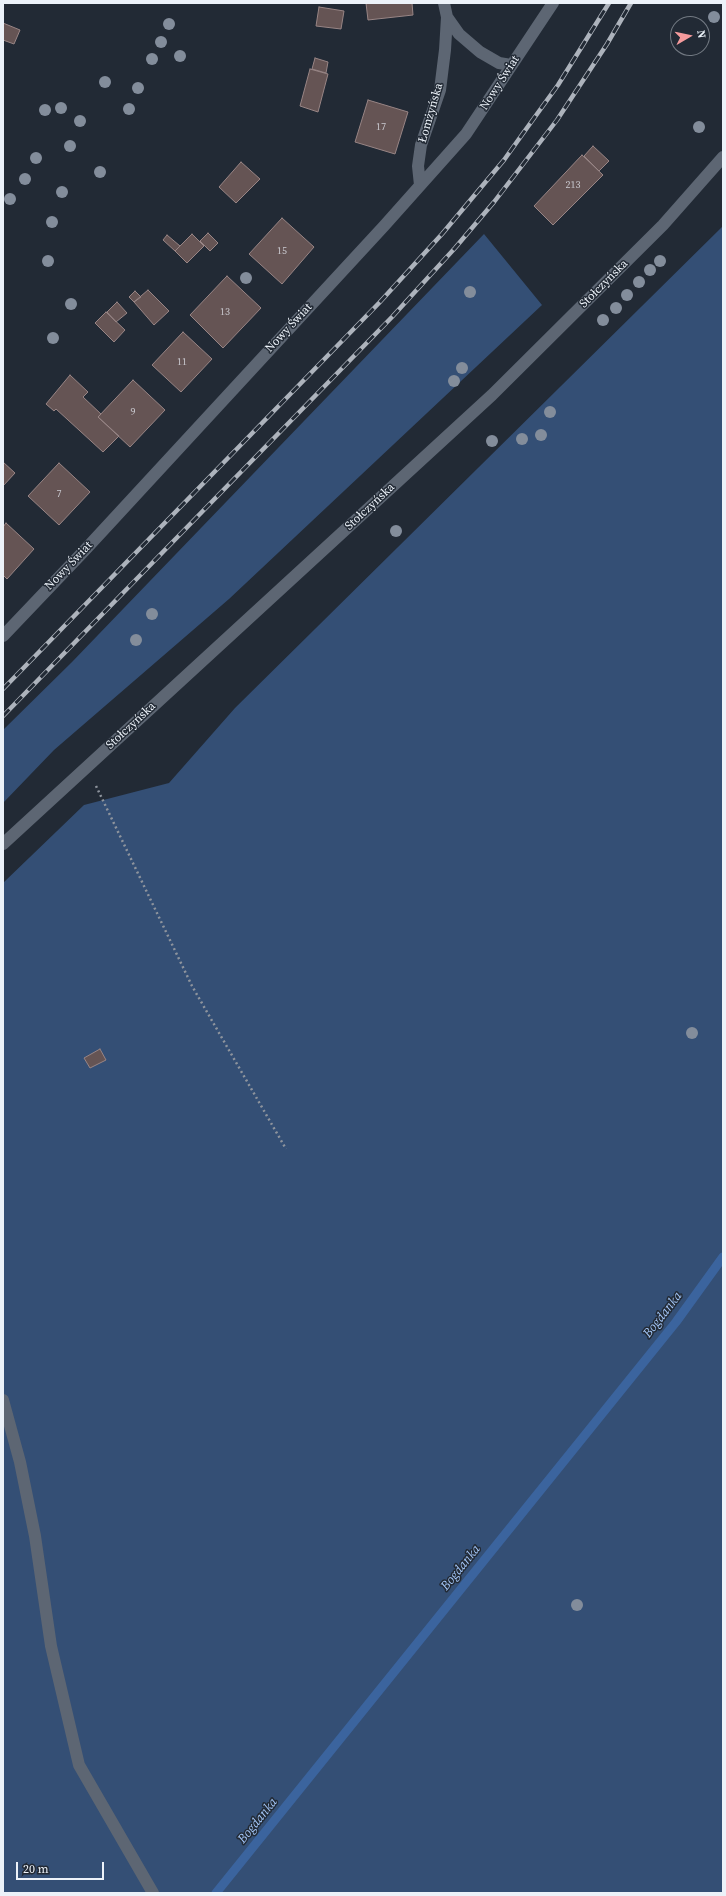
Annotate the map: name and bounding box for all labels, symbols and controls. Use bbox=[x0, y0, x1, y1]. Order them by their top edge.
north arrow bbox=[670, 16, 710, 56]
text: N bbox=[693, 29, 709, 39]
street label: Nowy Świat bbox=[477, 53, 523, 113]
street label: Łomżyńska bbox=[416, 82, 446, 144]
house number: 17 bbox=[376, 121, 386, 133]
house number: 213 bbox=[566, 179, 580, 191]
house number: 15 bbox=[277, 245, 287, 257]
street label: Stołczyńska bbox=[577, 257, 631, 311]
street label: Nowy Świat bbox=[263, 300, 315, 356]
house number: 13 bbox=[220, 306, 230, 318]
house number: 11 bbox=[177, 356, 187, 368]
house number: 9 bbox=[131, 406, 135, 418]
street label: Stołczyńska bbox=[342, 480, 398, 534]
house number: 7 bbox=[57, 488, 61, 500]
street label: Nowy Świat bbox=[42, 539, 96, 593]
street label: Stołczyńska bbox=[103, 699, 159, 753]
water label: Bogdanka bbox=[640, 1289, 686, 1341]
water label: Bogdanka bbox=[438, 1542, 484, 1594]
water label: Bogdanka bbox=[235, 1795, 281, 1847]
scale bar bbox=[18, 1854, 106, 1880]
text: 20 m bbox=[23, 1861, 49, 1877]

